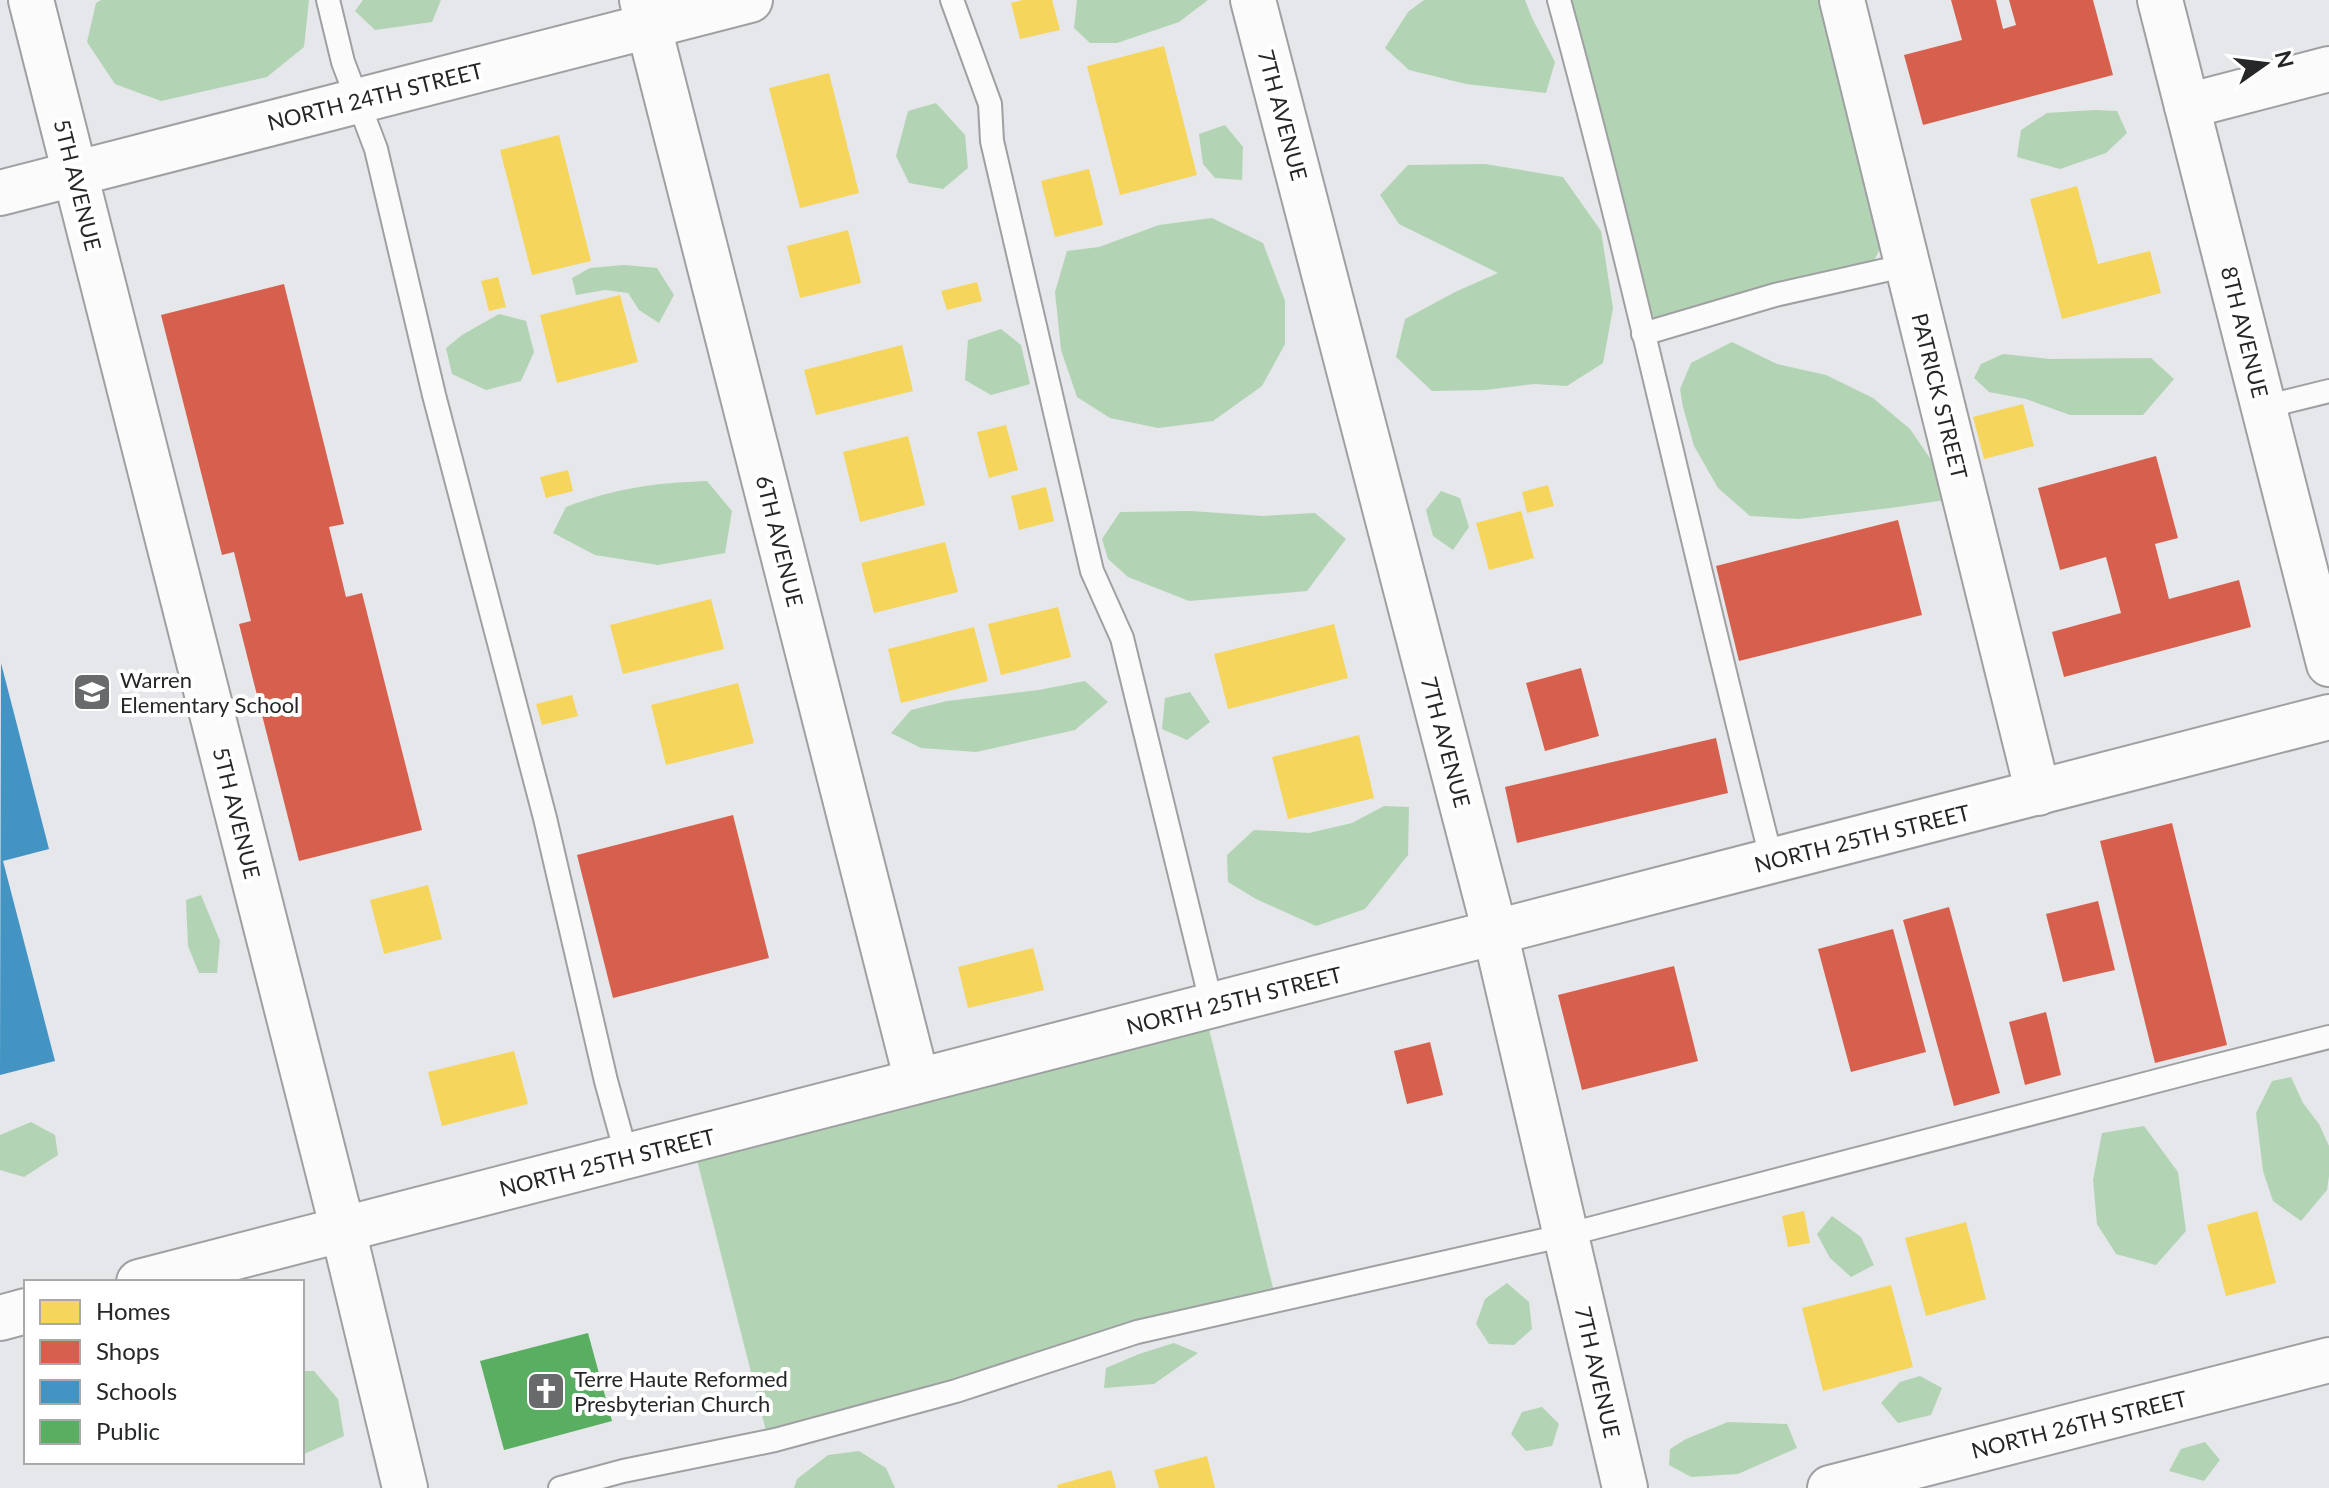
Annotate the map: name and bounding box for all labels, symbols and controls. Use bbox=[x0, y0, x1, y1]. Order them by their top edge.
north arrow bbox=[2225, 24, 2305, 104]
street label: 7TH AVENUE bbox=[1253, 47, 1313, 183]
text: N bbox=[2270, 48, 2300, 71]
street label: NORTH 24TH STREET bbox=[264, 56, 486, 136]
street label: 5TH AVENUE bbox=[49, 117, 107, 253]
street label: 8TH AVENUE bbox=[2216, 264, 2274, 400]
street label: PATRICK STREET bbox=[1906, 310, 1974, 482]
street label: 6TH AVENUE bbox=[751, 473, 809, 609]
place label: Warren Elementary School bbox=[120, 666, 299, 718]
school or university icon: Warren Elementary School bbox=[71, 671, 113, 713]
street label: 7TH AVENUE bbox=[1416, 674, 1476, 810]
street label: 5TH AVENUE bbox=[208, 745, 266, 881]
street label: NORTH 25TH STREET bbox=[1751, 798, 1973, 878]
street label: NORTH 25TH STREET bbox=[1123, 960, 1345, 1040]
street label: NORTH 25TH STREET bbox=[496, 1122, 718, 1202]
legend bbox=[24, 1280, 304, 1464]
text: Homes bbox=[96, 1296, 170, 1325]
street label: 7TH AVENUE bbox=[1570, 1303, 1626, 1441]
text: Shops bbox=[96, 1336, 160, 1365]
place label: Terre Haute Reformed Presbyterian Church bbox=[574, 1365, 788, 1417]
church icon: Terre Haute Reformed Presbyterian Church bbox=[525, 1370, 567, 1412]
text: Schools bbox=[96, 1376, 177, 1405]
street label: NORTH 26TH STREET bbox=[1968, 1384, 2190, 1464]
text: Public bbox=[96, 1416, 160, 1445]

